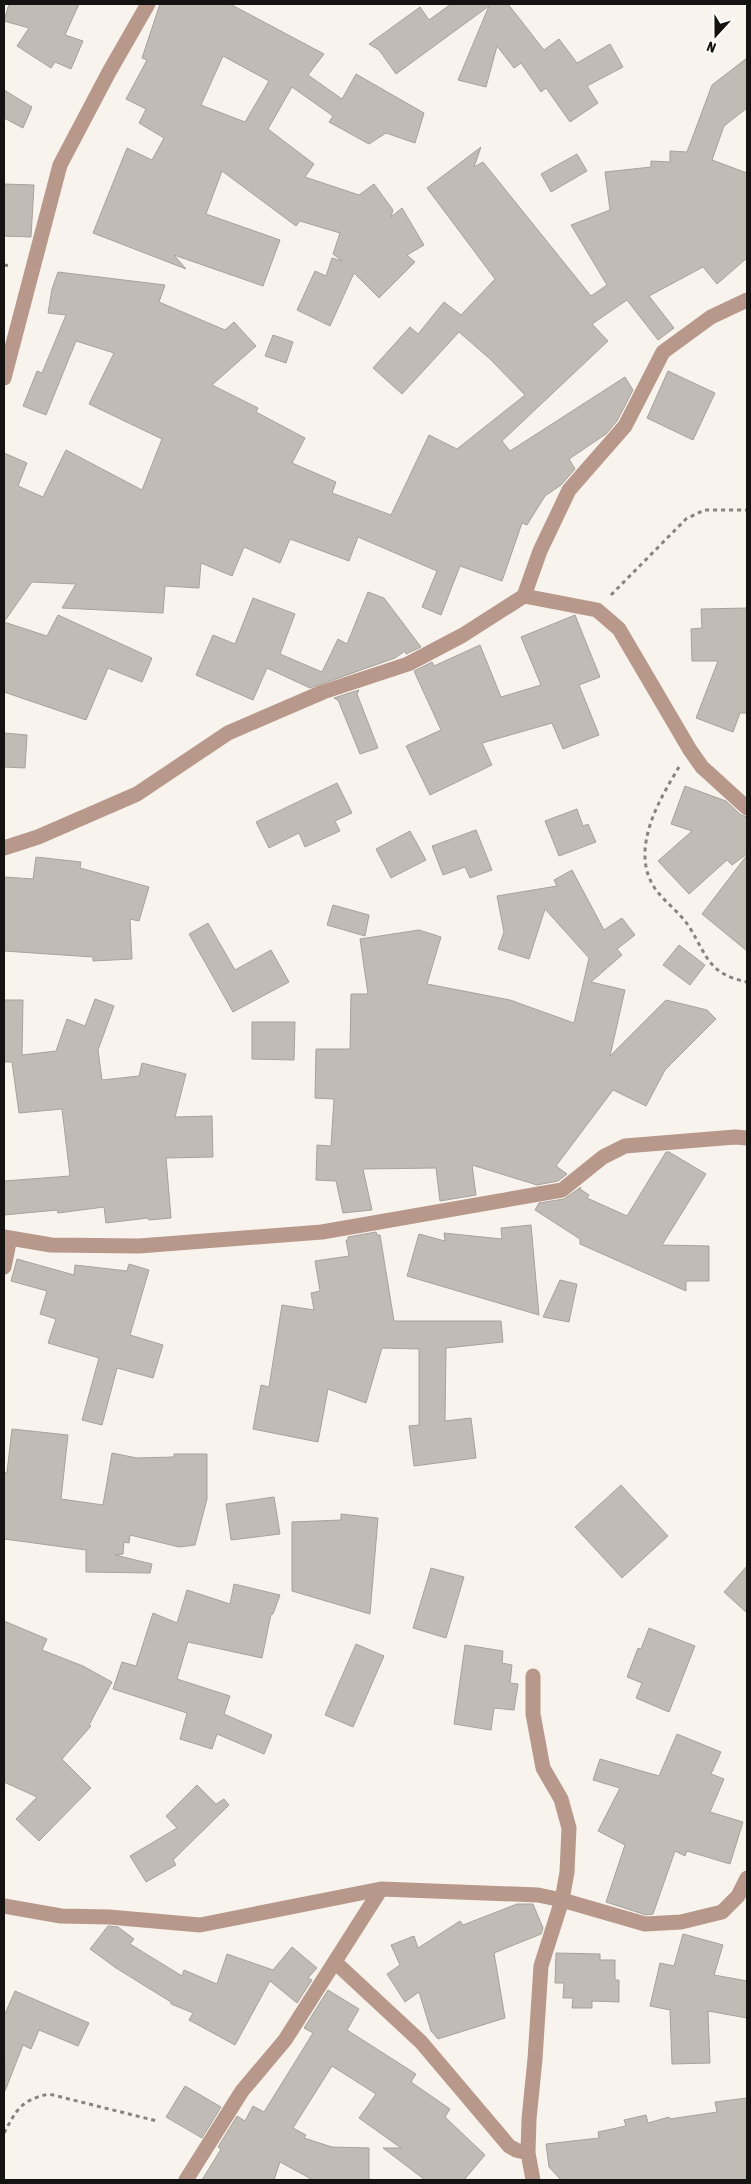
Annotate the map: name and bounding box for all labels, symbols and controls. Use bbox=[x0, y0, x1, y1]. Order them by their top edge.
north arrow bbox=[691, 10, 741, 60]
text: N bbox=[705, 38, 718, 56]

